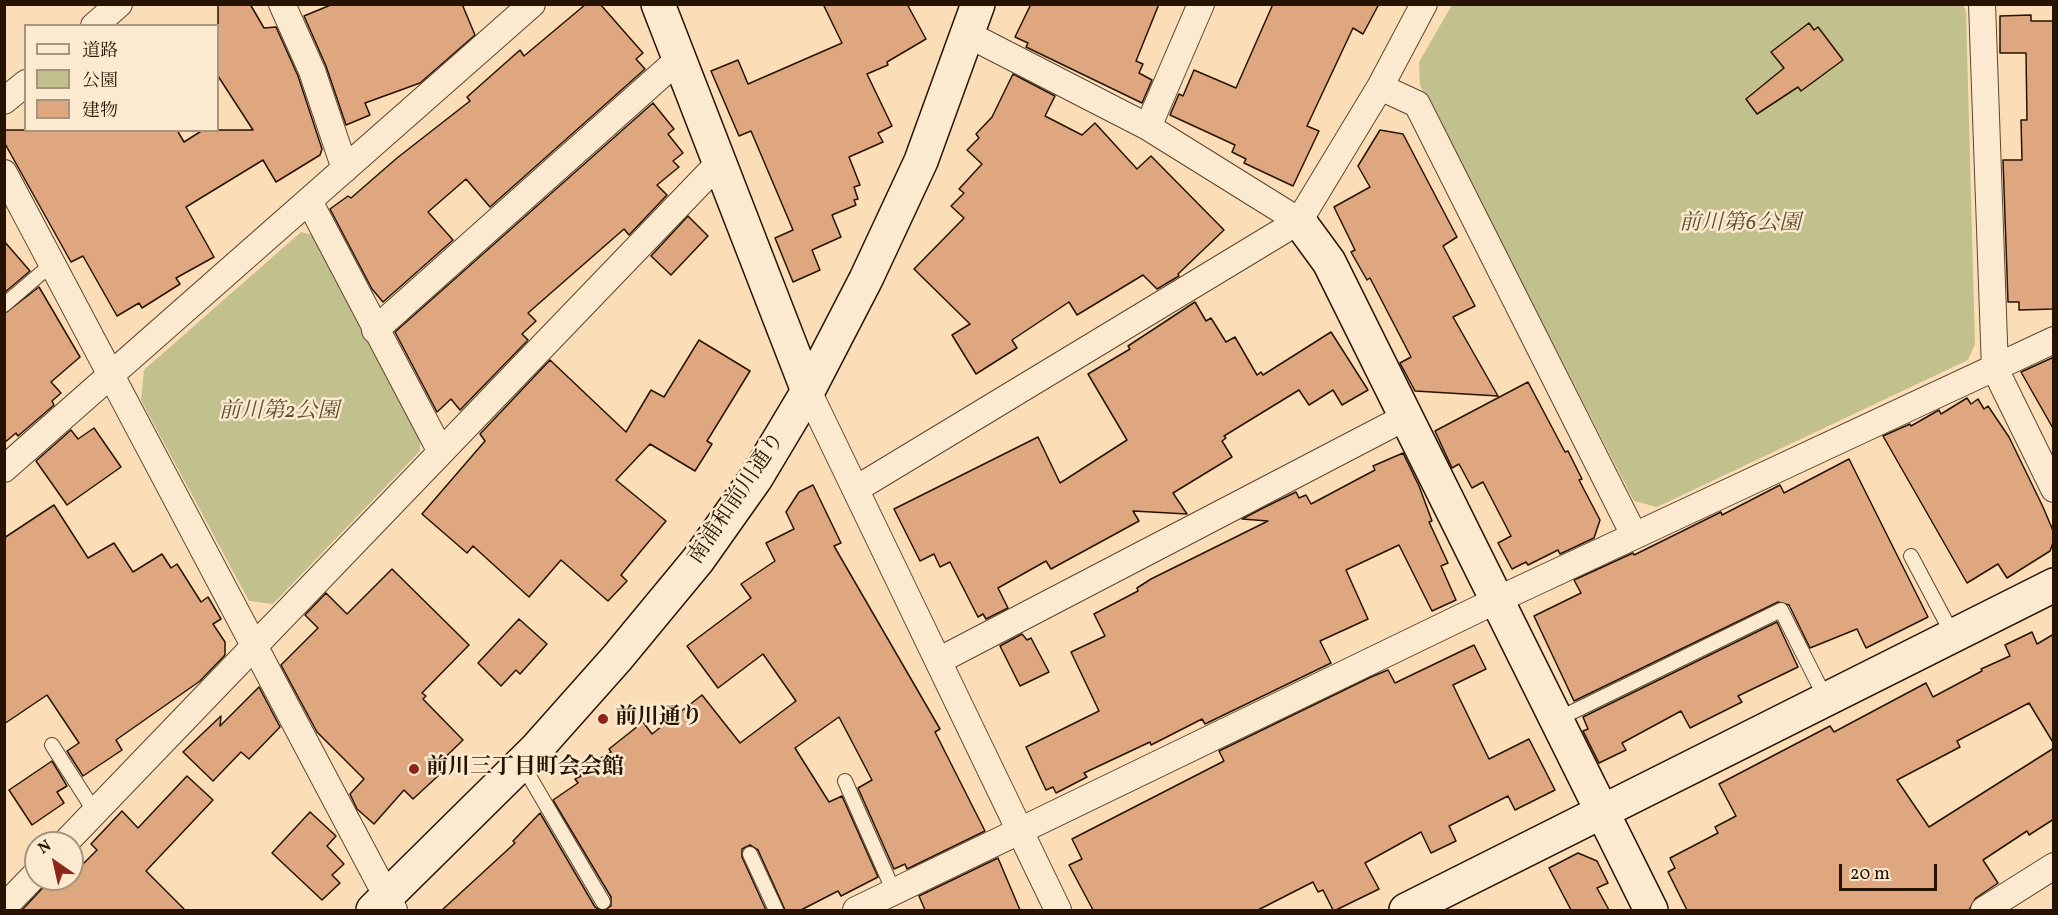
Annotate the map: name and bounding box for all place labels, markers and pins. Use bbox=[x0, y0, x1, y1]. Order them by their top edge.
place label: 前川通り bbox=[615, 706, 703, 732]
marker: 前川通り bbox=[596, 712, 610, 726]
place label: 前川三丁目町会会館 bbox=[426, 756, 624, 782]
marker: 前川三丁目町会会館 bbox=[407, 762, 421, 776]

